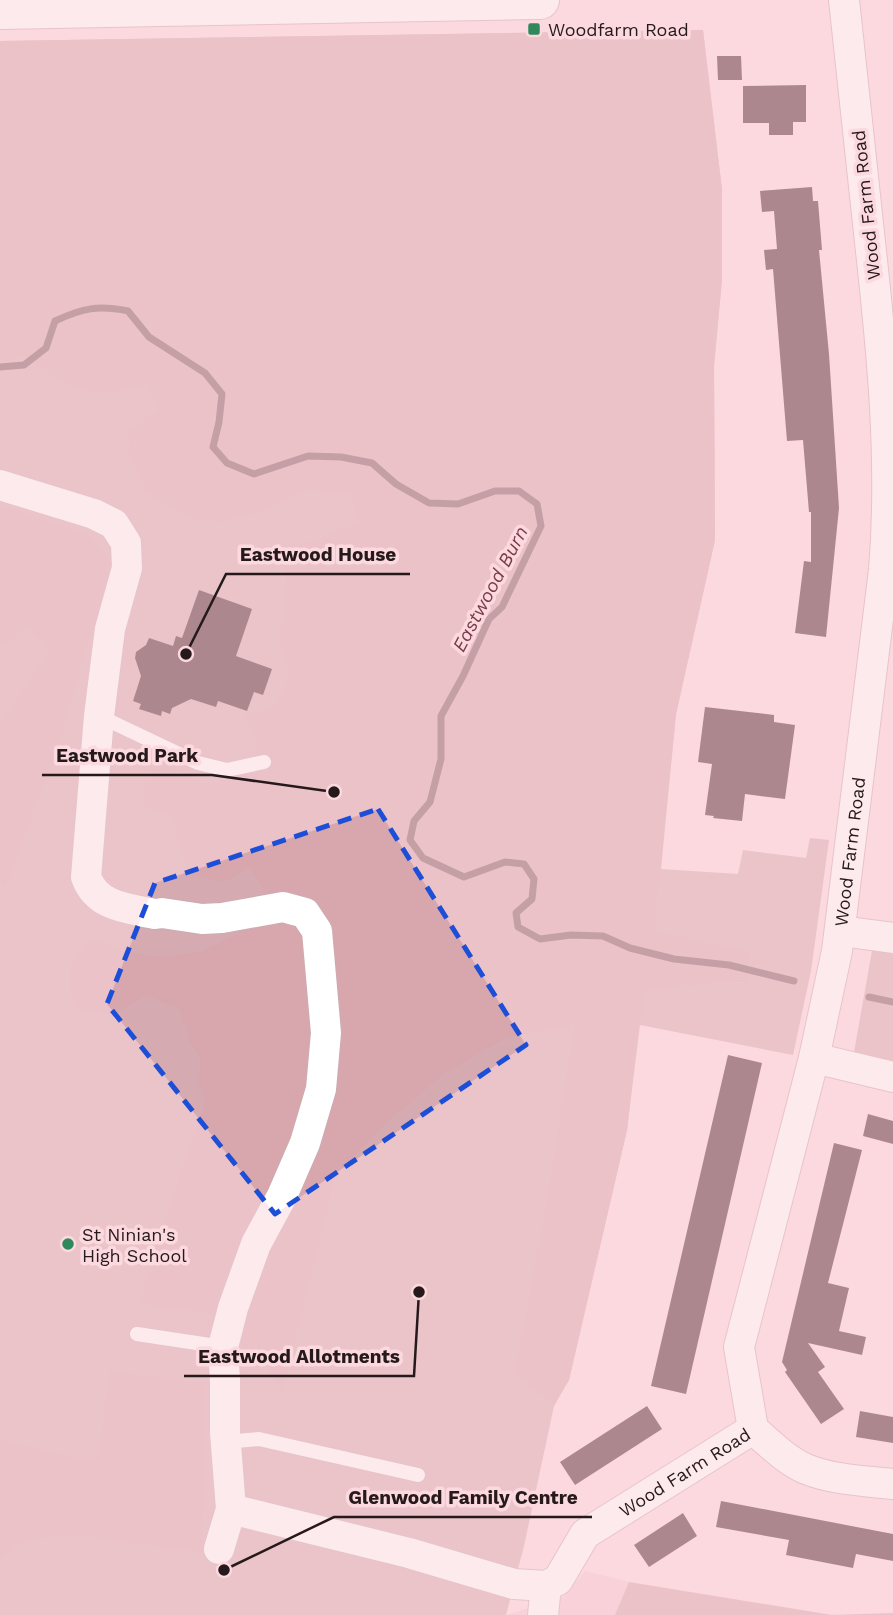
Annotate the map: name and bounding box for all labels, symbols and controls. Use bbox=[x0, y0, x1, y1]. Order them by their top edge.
place label: Woodfarm Road bbox=[548, 19, 689, 40]
marker: Woodfarm Road bbox=[526, 21, 542, 37]
street label: Wood Farm Road bbox=[848, 129, 884, 281]
water label: Eastwood Burn bbox=[447, 522, 533, 656]
callout: Eastwood House bbox=[226, 534, 410, 574]
text: Eastwood House bbox=[240, 543, 396, 566]
callout: Eastwood Park bbox=[42, 735, 212, 775]
text: Eastwood Park bbox=[56, 744, 198, 767]
street label: Wood Farm Road bbox=[830, 776, 869, 928]
place label: St Ninian's High School bbox=[82, 1224, 187, 1266]
marker: St Ninian's High School bbox=[60, 1236, 76, 1252]
callout: Eastwood Allotments bbox=[184, 1336, 414, 1376]
text: Eastwood Allotments bbox=[198, 1345, 400, 1368]
street label: Wood Farm Road bbox=[615, 1423, 754, 1521]
callout: Glenwood Family Centre bbox=[334, 1477, 592, 1517]
text: Glenwood Family Centre bbox=[348, 1486, 578, 1509]

